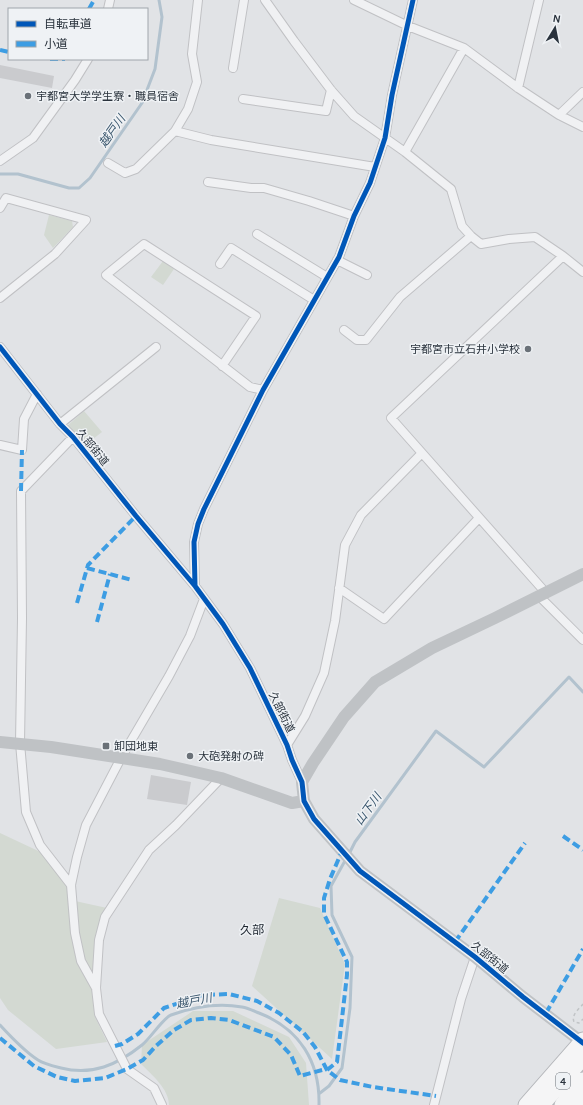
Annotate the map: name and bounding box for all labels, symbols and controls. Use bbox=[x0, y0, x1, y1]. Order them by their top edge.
legend bbox=[8, 8, 148, 60]
north arrow bbox=[535, 8, 575, 48]
text: N bbox=[552, 12, 562, 26]
text: 自転車道 bbox=[44, 17, 92, 31]
text: 小道 bbox=[44, 37, 68, 51]
place label: 宇都宮大学学生寮・職員宿舎 bbox=[36, 90, 179, 103]
marker: 宇都宮大学学生寮・職員宿舎 bbox=[23, 91, 33, 101]
water label: 越戸川 bbox=[96, 111, 129, 150]
place label: 宇都宮市立石井小学校 bbox=[410, 343, 520, 356]
marker: 宇都宮市立石井小学校 bbox=[523, 344, 533, 354]
street label: 久部街道 bbox=[74, 426, 112, 469]
street label: 久部街道 bbox=[266, 690, 297, 735]
place label: 卸団地東 bbox=[114, 740, 158, 753]
marker: 卸団地東 bbox=[101, 741, 111, 751]
place label: 大砲発射の碑 bbox=[198, 750, 264, 763]
marker: 大砲発射の碑 bbox=[185, 751, 195, 761]
water label: 山下川 bbox=[352, 789, 385, 828]
district label: 久部 bbox=[240, 923, 264, 937]
street label: 久部街道 bbox=[468, 938, 511, 976]
water label: 越戸川 bbox=[175, 990, 215, 1011]
road number: 4 bbox=[556, 1073, 570, 1089]

